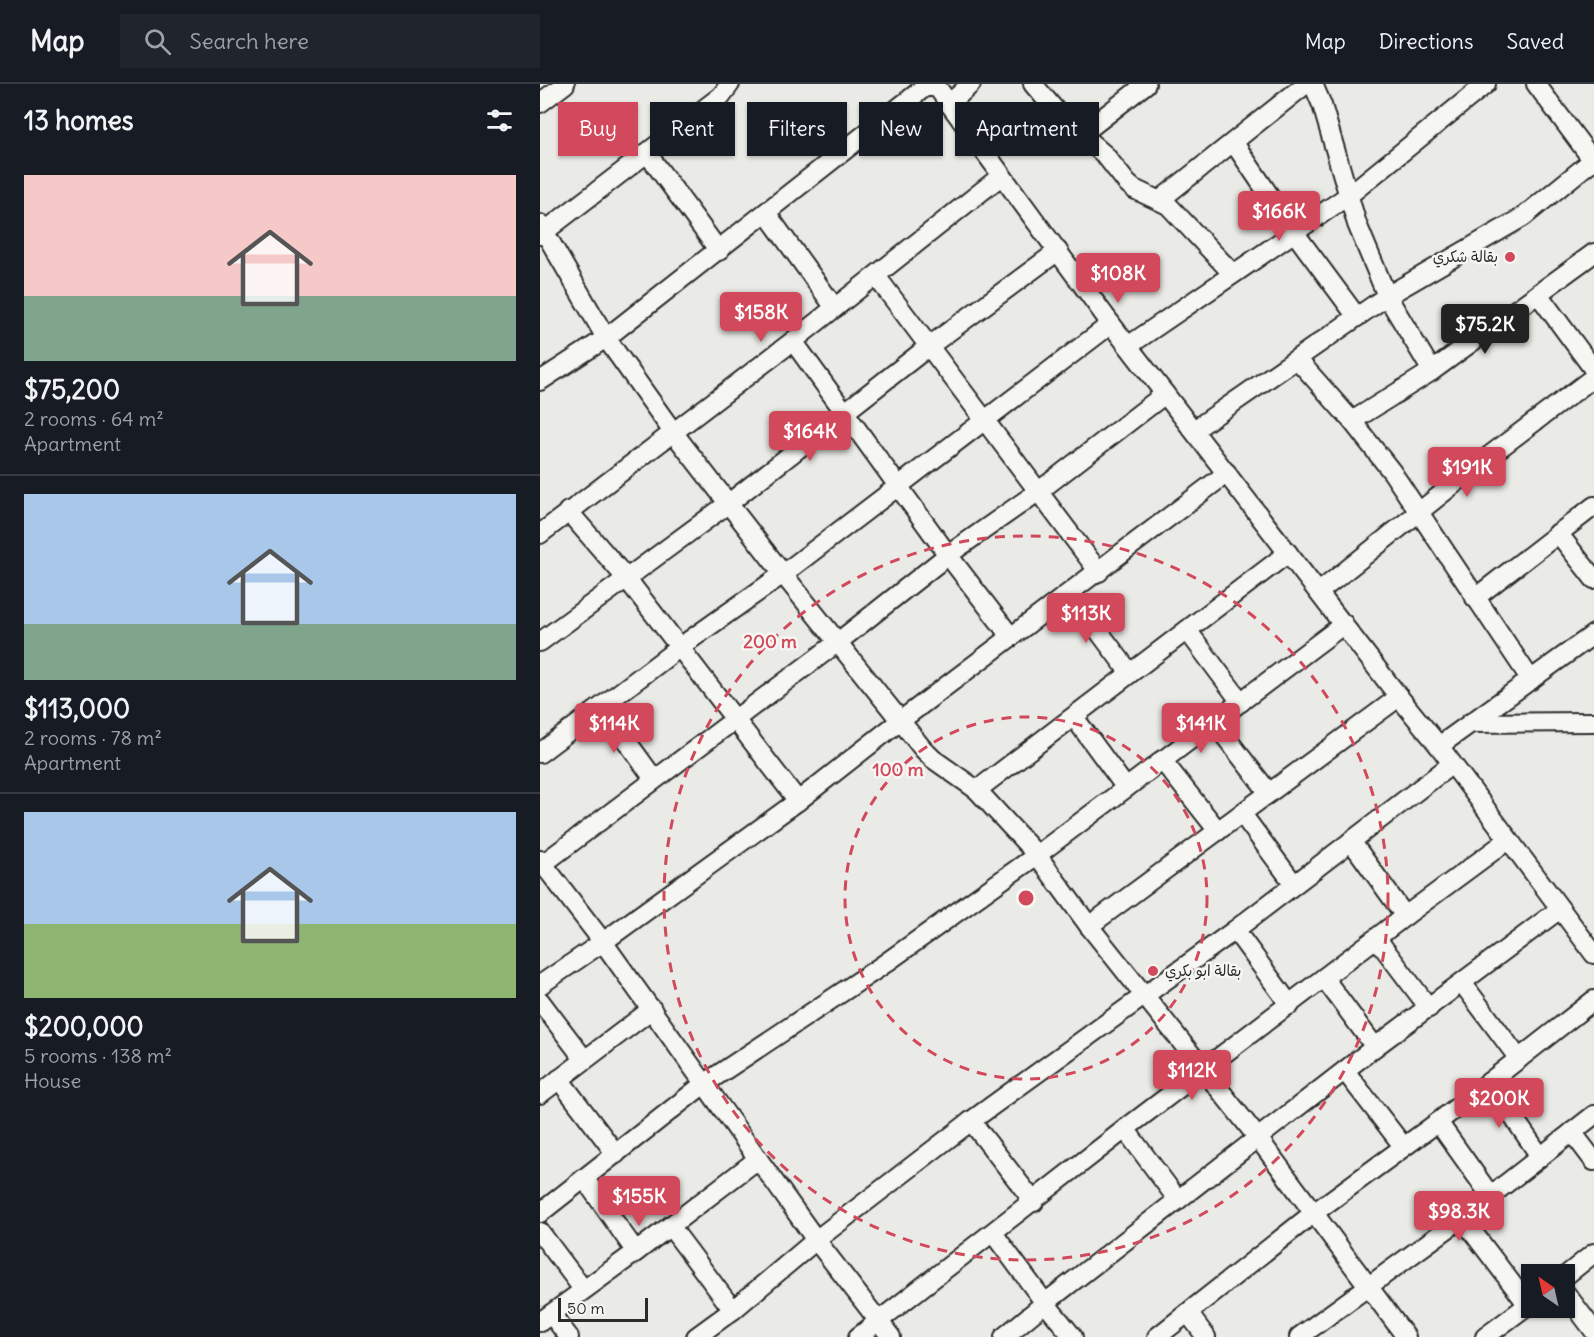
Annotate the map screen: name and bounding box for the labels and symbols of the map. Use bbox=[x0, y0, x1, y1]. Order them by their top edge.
pin: $166K bbox=[1237, 191, 1321, 242]
place label: بقالة شكري bbox=[1433, 247, 1498, 268]
marker: بقالة شكري bbox=[1503, 250, 1517, 264]
pin: $108K bbox=[1076, 253, 1160, 304]
pin: $158K bbox=[719, 292, 803, 343]
pin: $75.2K bbox=[1436, 304, 1534, 355]
pin: $164K bbox=[768, 411, 852, 462]
pin: $191K bbox=[1425, 447, 1509, 498]
pin: $113K bbox=[1044, 593, 1128, 644]
text: 200 m bbox=[743, 630, 797, 653]
pin: $114K bbox=[572, 703, 656, 754]
pin: $141K bbox=[1159, 703, 1243, 754]
text: 100 m bbox=[873, 758, 924, 781]
centre of rings bbox=[1016, 888, 1036, 908]
place label: بقالة ابو بكري bbox=[1165, 961, 1242, 982]
marker: بقالة ابو بكري bbox=[1146, 964, 1160, 978]
pin: $112K bbox=[1150, 1050, 1234, 1101]
pin: $200K bbox=[1457, 1078, 1541, 1129]
pin: $155K bbox=[597, 1176, 681, 1227]
pin: $98.3K bbox=[1410, 1191, 1508, 1242]
north arrow bbox=[1521, 1264, 1575, 1318]
scale bar bbox=[558, 1295, 648, 1322]

